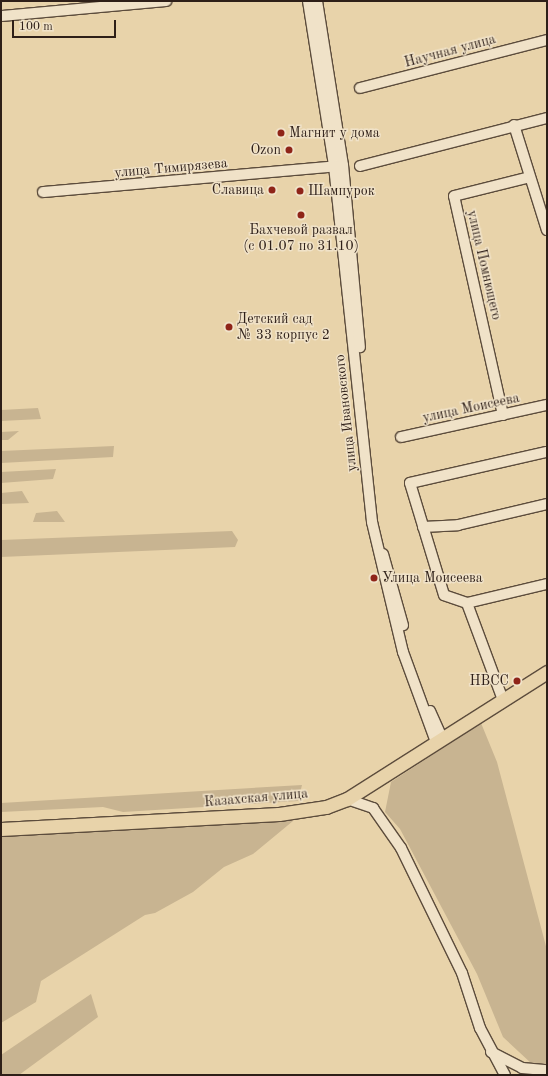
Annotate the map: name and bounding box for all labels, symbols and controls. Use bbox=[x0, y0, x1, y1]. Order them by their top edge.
scale bar bbox=[14, 12, 118, 38]
text: 100 m bbox=[19, 21, 53, 33]
street label: Научная улица bbox=[402, 31, 498, 71]
place label: Магнит у дома bbox=[289, 125, 380, 141]
marker: Магнит у дома bbox=[276, 128, 286, 138]
place label: Ozon bbox=[251, 142, 281, 158]
marker: Ozon bbox=[284, 145, 294, 155]
street label: улица Тимирязева bbox=[114, 155, 228, 181]
place label: Славица bbox=[212, 182, 264, 198]
place label: Шампурок bbox=[308, 183, 375, 199]
marker: Славица bbox=[267, 185, 277, 195]
marker: Шампурок bbox=[295, 186, 305, 196]
street label: улица Помнющего bbox=[463, 208, 505, 322]
marker: Бахчевой развал (с 01.07 по 31.10) bbox=[296, 210, 306, 220]
place label: Бахчевой развал (с 01.07 по 31.10) bbox=[243, 222, 359, 254]
place label: Детский сад № 33 корпус 2 bbox=[237, 311, 330, 344]
marker: Детский сад № 33 корпус 2 bbox=[224, 322, 234, 332]
street label: улица Ивановского bbox=[331, 354, 361, 472]
street label: улица Моисеева bbox=[421, 390, 521, 426]
place label: Улица Моисеева bbox=[382, 570, 483, 586]
marker: Улица Моисеева bbox=[369, 573, 379, 583]
place label: НВСС bbox=[470, 673, 509, 689]
marker: НВСС bbox=[512, 676, 522, 686]
street label: Казахская улица bbox=[203, 785, 309, 811]

